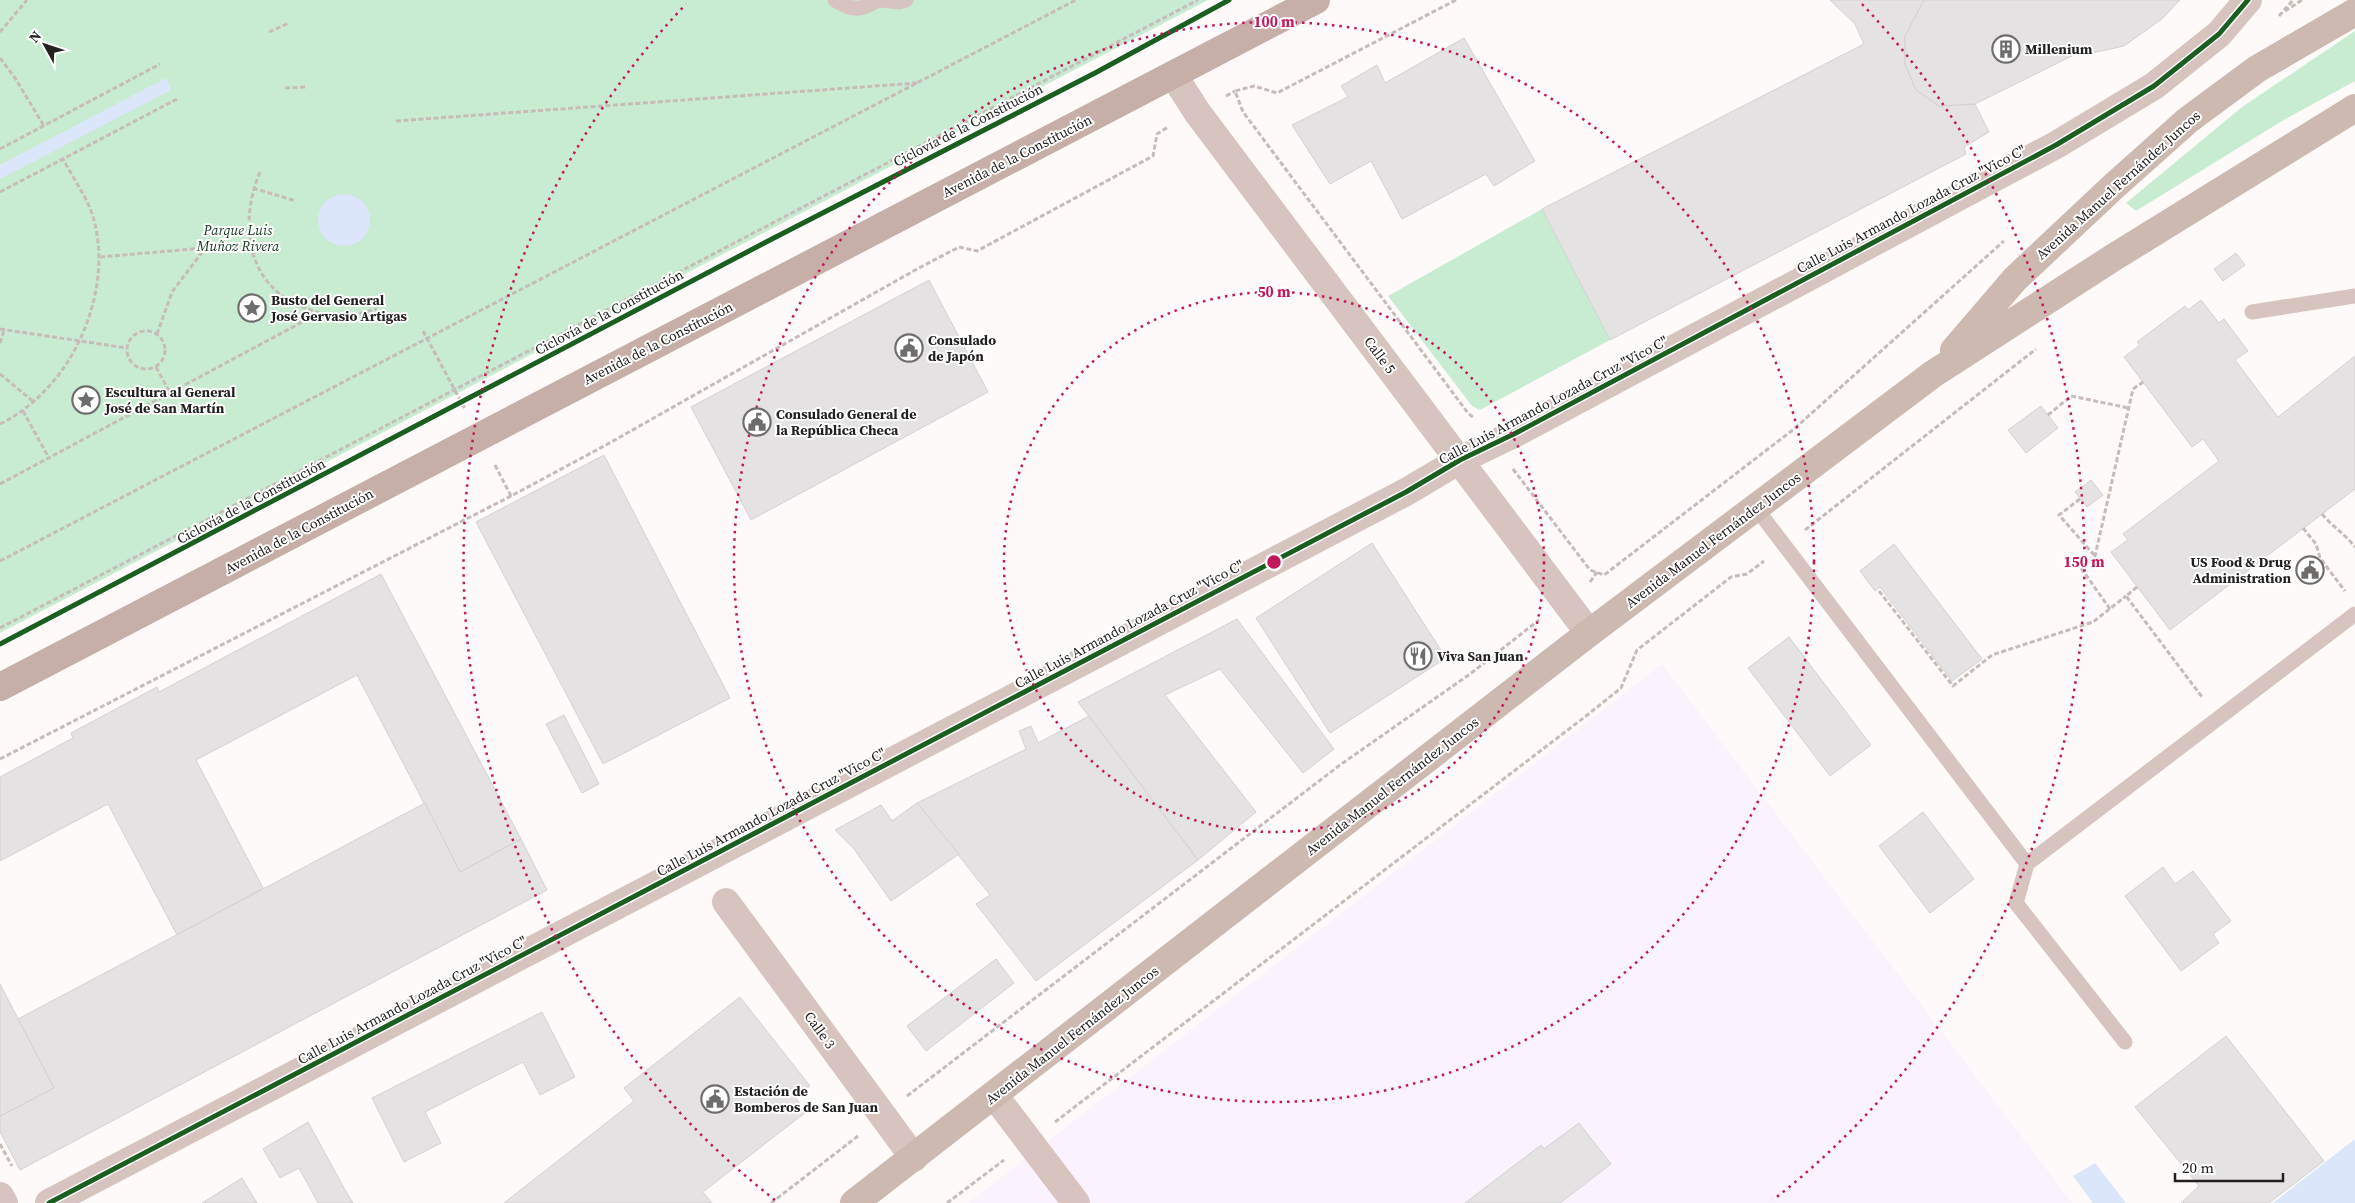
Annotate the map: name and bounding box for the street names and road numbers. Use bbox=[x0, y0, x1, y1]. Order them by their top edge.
street label: Ciclovía de la Constitución bbox=[890, 78, 1047, 171]
street label: Avenida Manuel Fernández Juncos bbox=[2031, 106, 2205, 264]
street label: Avenida de la Constitución bbox=[939, 109, 1096, 202]
street label: Calle Luis Armando Lozada Cruz "Vico C" bbox=[1793, 140, 2029, 278]
street label: Ciclovía de la Constitución bbox=[531, 264, 687, 360]
street label: Avenida de la Constitución bbox=[580, 296, 737, 389]
street label: Calle Luis Armando Lozada Cruz "Vico C" bbox=[1435, 331, 1671, 469]
street label: Calle 5 bbox=[1359, 332, 1401, 378]
street label: Ciclovía de la Constitución bbox=[173, 453, 329, 549]
street label: Avenida Manuel Fernández Juncos bbox=[1621, 467, 1805, 613]
street label: Avenida de la Constitución bbox=[221, 483, 377, 579]
street label: Calle Luis Armando Lozada Cruz "Vico C" bbox=[1011, 555, 1247, 693]
street label: Avenida Manuel Fernández Juncos bbox=[1301, 712, 1483, 860]
street label: Calle Luis Armando Lozada Cruz "Vico C" bbox=[653, 743, 889, 881]
street label: Calle Luis Armando Lozada Cruz "Vico C" bbox=[294, 931, 530, 1069]
street label: Avenida Manuel Fernández Juncos bbox=[981, 961, 1163, 1109]
street label: Calle 3 bbox=[800, 1007, 840, 1053]

